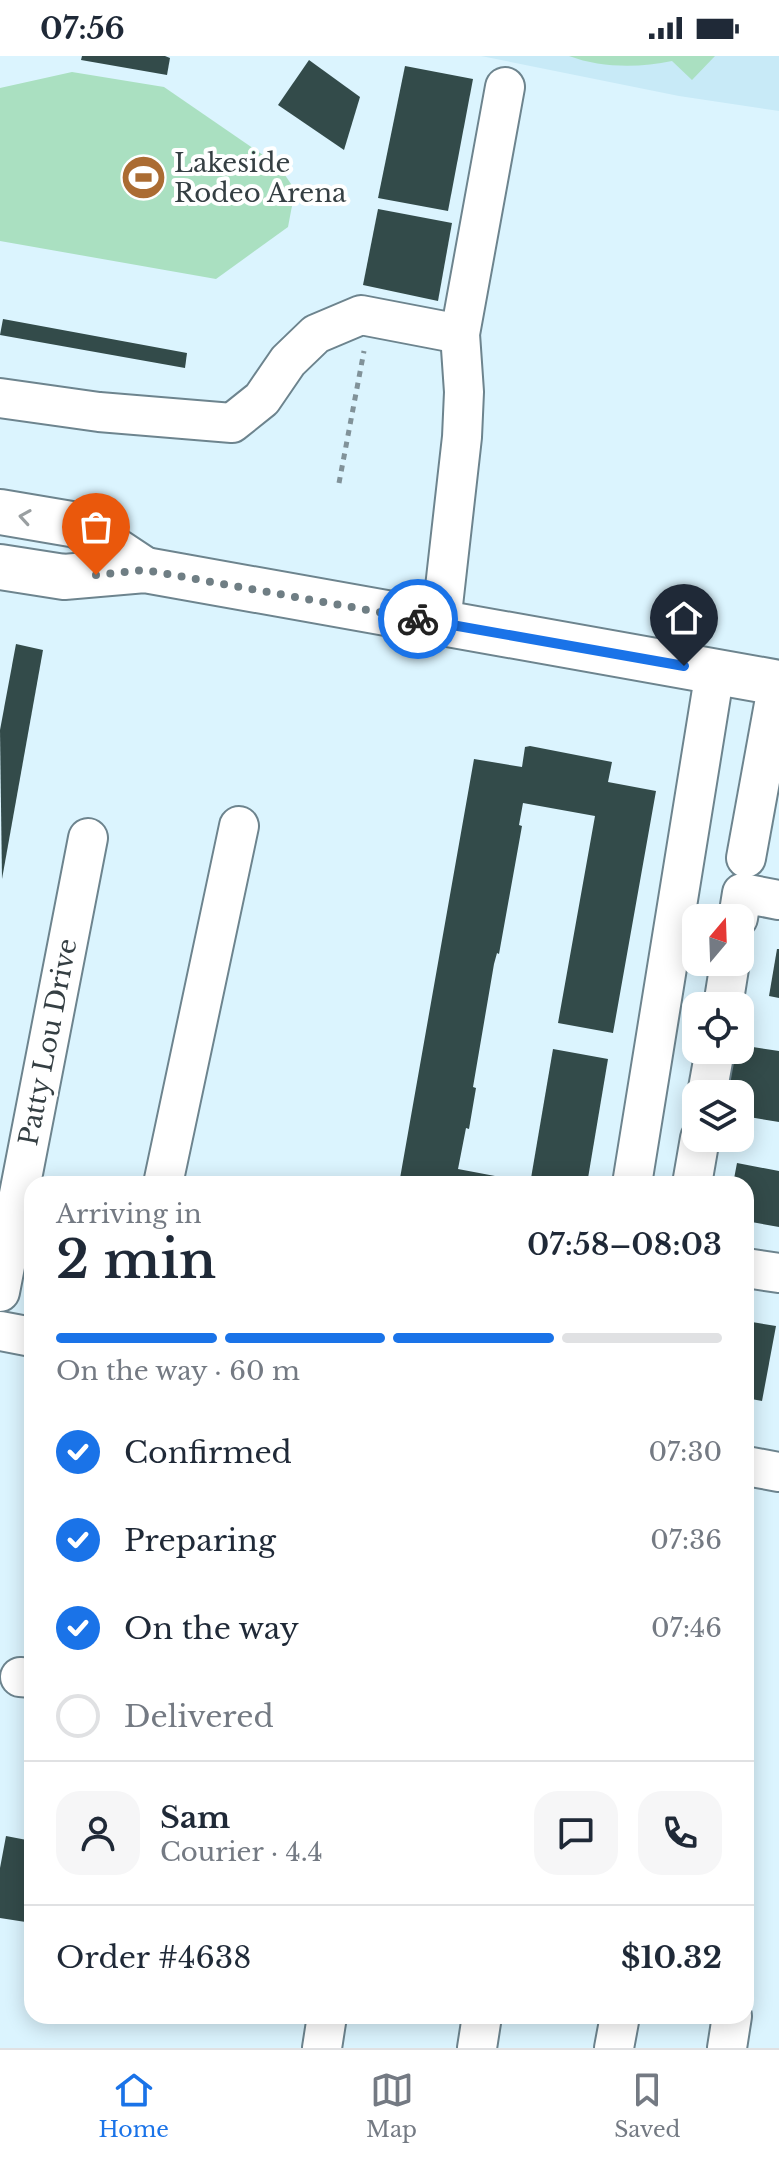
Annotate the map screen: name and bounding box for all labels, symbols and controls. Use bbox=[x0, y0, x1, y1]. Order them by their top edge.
text: 07:56 bbox=[40, 10, 125, 47]
place label: Lakeside Rodeo Arena bbox=[174, 147, 347, 209]
sports icon: Lakeside Rodeo Arena bbox=[119, 154, 167, 202]
pin bbox=[62, 493, 130, 575]
icon: bag bbox=[74, 505, 118, 549]
one-way arrow bbox=[19, 509, 32, 526]
courier bbox=[378, 579, 458, 659]
pin bbox=[650, 584, 718, 666]
icon: home bbox=[662, 596, 706, 640]
icon: bike bbox=[396, 597, 440, 641]
north arrow bbox=[682, 904, 754, 976]
map controls bbox=[682, 904, 754, 1152]
street label: Patty Lou Drive bbox=[12, 936, 84, 1148]
button: locate bbox=[682, 992, 754, 1064]
button: layers bbox=[682, 1080, 754, 1152]
text: Arriving in bbox=[56, 1198, 202, 1230]
text: 07:58–08:03 bbox=[527, 1226, 722, 1263]
text: 2 min bbox=[56, 1228, 216, 1292]
text: On the way · 60 m bbox=[56, 1355, 300, 1387]
icon: check bbox=[56, 1430, 100, 1474]
text: Confirmed bbox=[124, 1434, 292, 1471]
text: 07:30 bbox=[648, 1436, 722, 1468]
icon: check bbox=[56, 1518, 100, 1562]
text: Preparing bbox=[124, 1522, 276, 1559]
text: 07:36 bbox=[650, 1524, 722, 1556]
icon: check bbox=[56, 1606, 100, 1650]
text: On the way bbox=[124, 1610, 299, 1647]
text: 07:46 bbox=[651, 1612, 722, 1644]
text: Delivered bbox=[124, 1698, 274, 1735]
button: person bbox=[56, 1791, 140, 1875]
button: chat bbox=[534, 1791, 618, 1875]
button: phone bbox=[638, 1791, 722, 1875]
text: Sam bbox=[160, 1799, 230, 1836]
text: Courier · 4.4 bbox=[160, 1836, 323, 1868]
text: Order #4638 bbox=[56, 1939, 251, 1976]
text: $10.32 bbox=[621, 1939, 722, 1976]
tab: Home bbox=[99, 2068, 169, 2143]
tab: Map bbox=[366, 2068, 417, 2143]
tab: Saved bbox=[614, 2068, 680, 2143]

